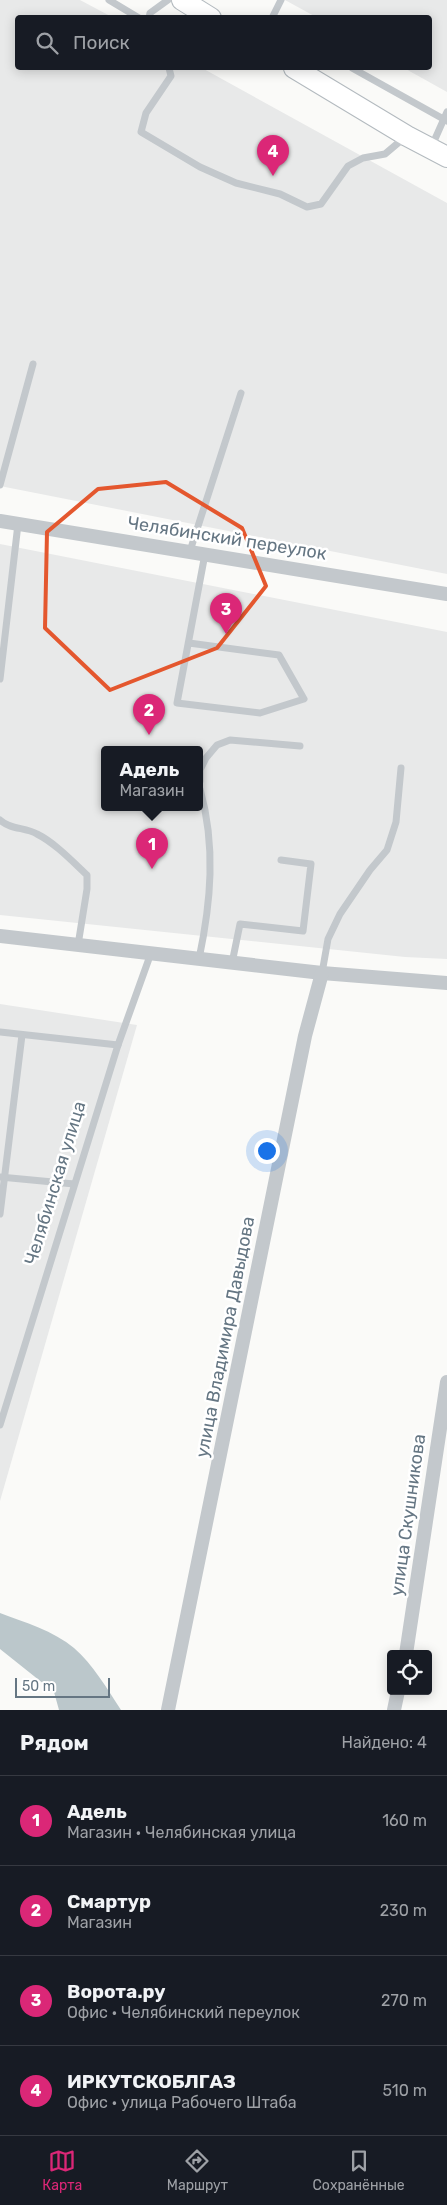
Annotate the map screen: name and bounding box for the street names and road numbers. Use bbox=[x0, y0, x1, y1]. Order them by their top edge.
street label: Челябинский переулок bbox=[126, 511, 328, 565]
street label: Челябинская улица bbox=[20, 1099, 90, 1267]
street label: улица Владимира Давыдова bbox=[191, 1214, 259, 1460]
street label: улица Скушникова bbox=[386, 1433, 430, 1597]

